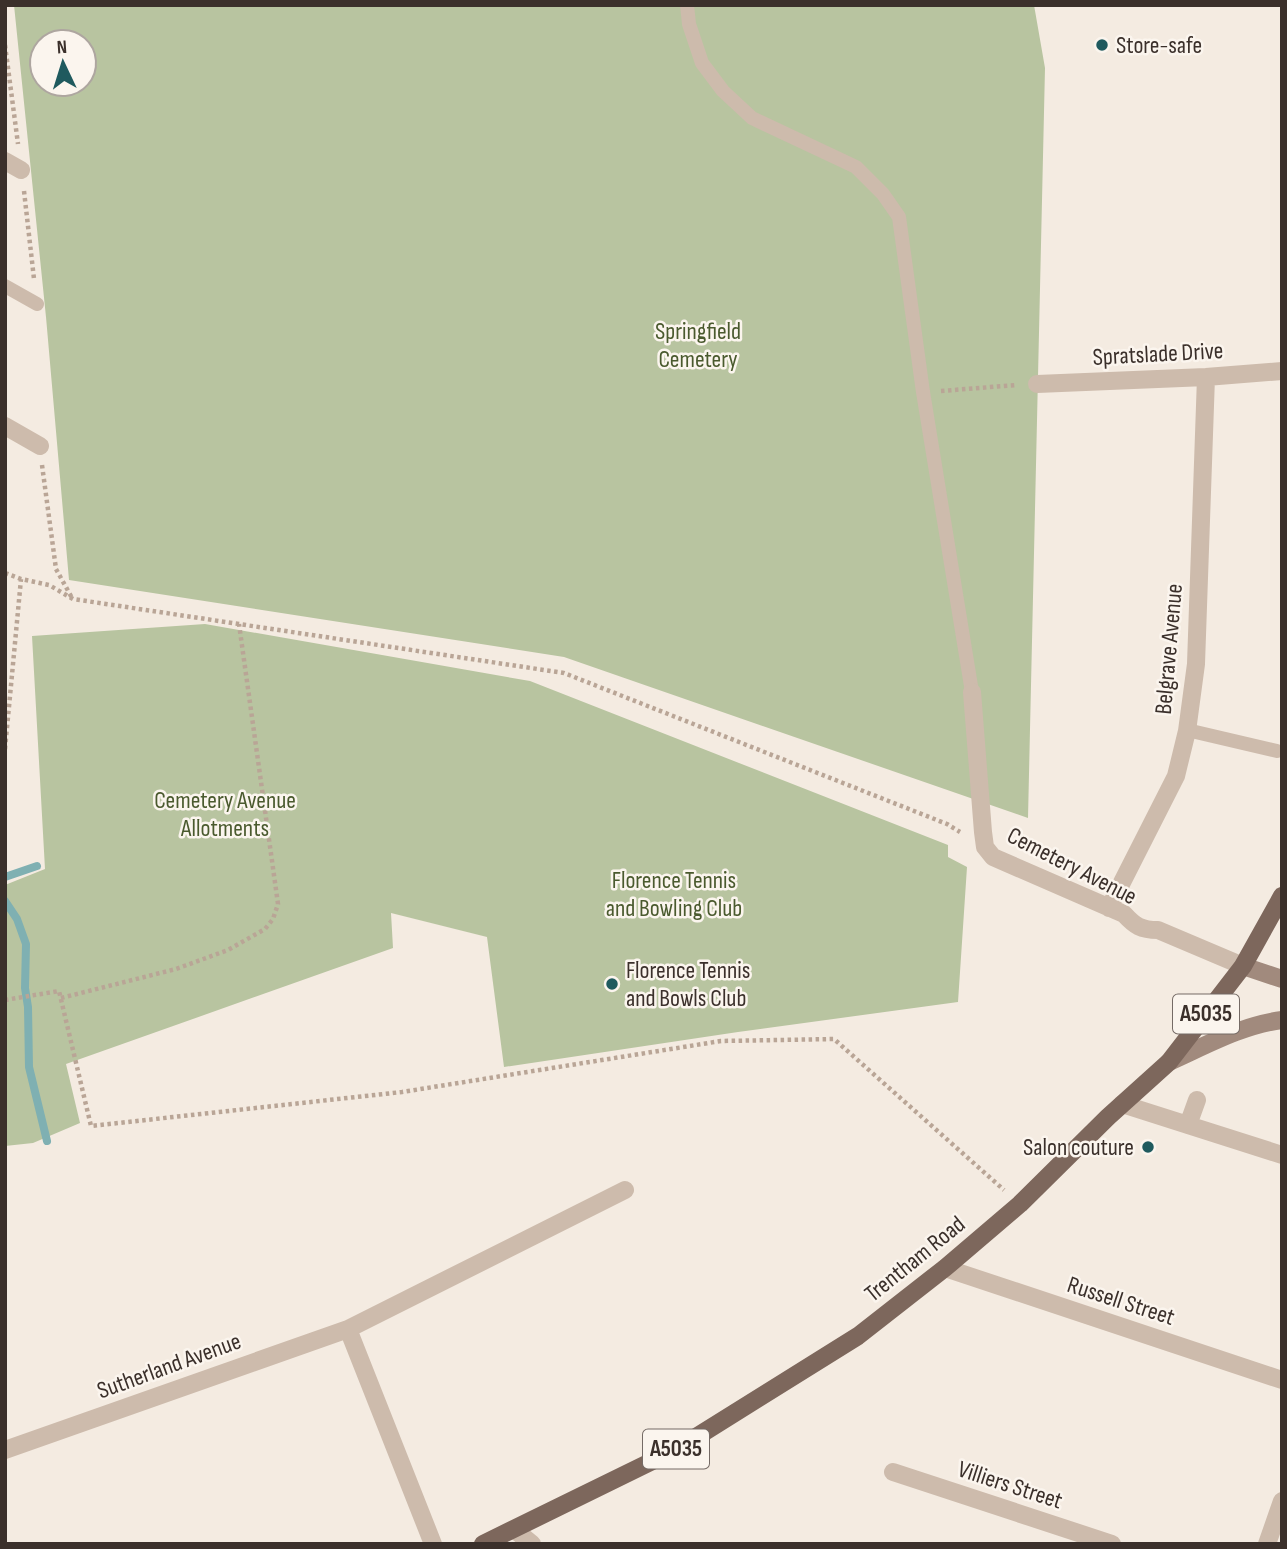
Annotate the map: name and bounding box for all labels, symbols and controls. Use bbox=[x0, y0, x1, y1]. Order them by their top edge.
north arrow bbox=[28, 28, 98, 98]
place label: Store-safe bbox=[1116, 31, 1202, 60]
text: N bbox=[56, 36, 68, 59]
marker: Store-safe bbox=[1094, 37, 1110, 53]
park label: Springfield Cemetery bbox=[655, 317, 741, 374]
street label: Spratslade Drive bbox=[1092, 336, 1224, 372]
street label: Belgrave Avenue bbox=[1149, 582, 1189, 716]
park label: Cemetery Avenue Allotments bbox=[154, 786, 296, 843]
street label: Cemetery Avenue bbox=[1002, 821, 1142, 911]
park label: Florence Tennis and Bowling Club bbox=[606, 866, 742, 923]
place label: Florence Tennis and Bowls Club bbox=[626, 956, 750, 1013]
marker: Florence Tennis and Bowls Club bbox=[604, 976, 620, 992]
road number: A5035 bbox=[1173, 995, 1239, 1034]
place label: Salon couture bbox=[1023, 1133, 1134, 1162]
marker: Salon couture bbox=[1140, 1139, 1156, 1155]
street label: Trentham Road bbox=[859, 1210, 971, 1308]
street label: Russell Street bbox=[1064, 1270, 1178, 1332]
street label: Sutherland Avenue bbox=[93, 1327, 245, 1405]
road number: A5035 bbox=[643, 1430, 709, 1468]
street label: Villiers Street bbox=[954, 1454, 1066, 1516]

